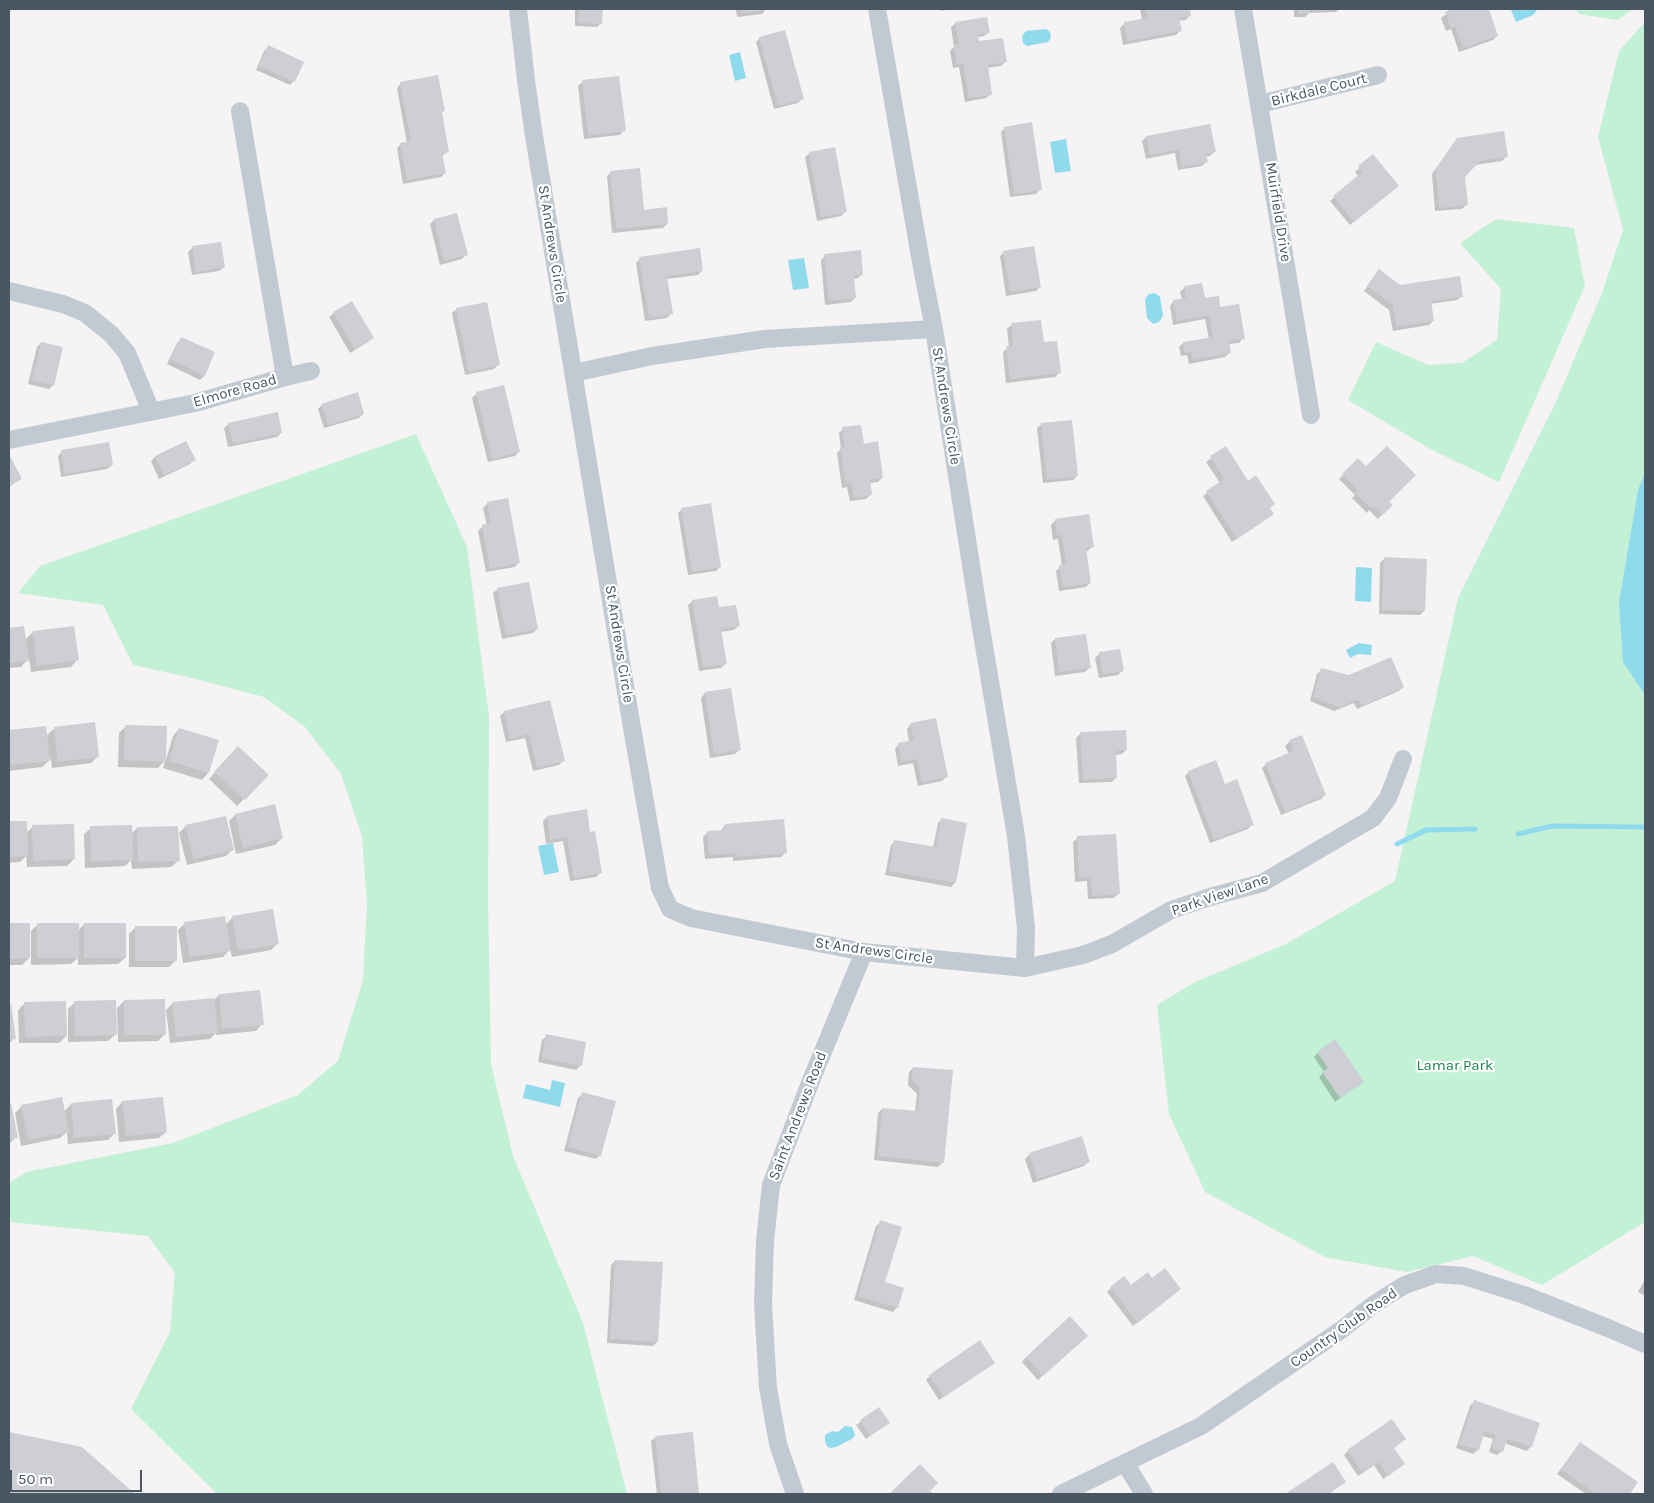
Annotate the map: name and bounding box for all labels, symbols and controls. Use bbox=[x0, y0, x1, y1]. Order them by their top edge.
street label: Birkdale Court bbox=[1269, 69, 1369, 111]
street label: Muirfield Drive bbox=[1261, 161, 1295, 263]
street label: St Andrews Circle bbox=[534, 184, 570, 304]
street label: St Andrews Circle bbox=[928, 346, 964, 466]
street label: Elmore Road bbox=[191, 370, 279, 412]
street label: St Andrews Circle bbox=[601, 584, 637, 704]
street label: Park View Lane bbox=[1169, 870, 1271, 920]
street label: St Andrews Circle bbox=[814, 934, 934, 968]
street label: Saint Andrews Road bbox=[765, 1049, 831, 1183]
park label: Lamar Park bbox=[1417, 1057, 1493, 1075]
street label: Country Club Road bbox=[1287, 1284, 1401, 1372]
scale bar bbox=[12, 1460, 145, 1492]
text: 50 m bbox=[18, 1470, 53, 1488]

